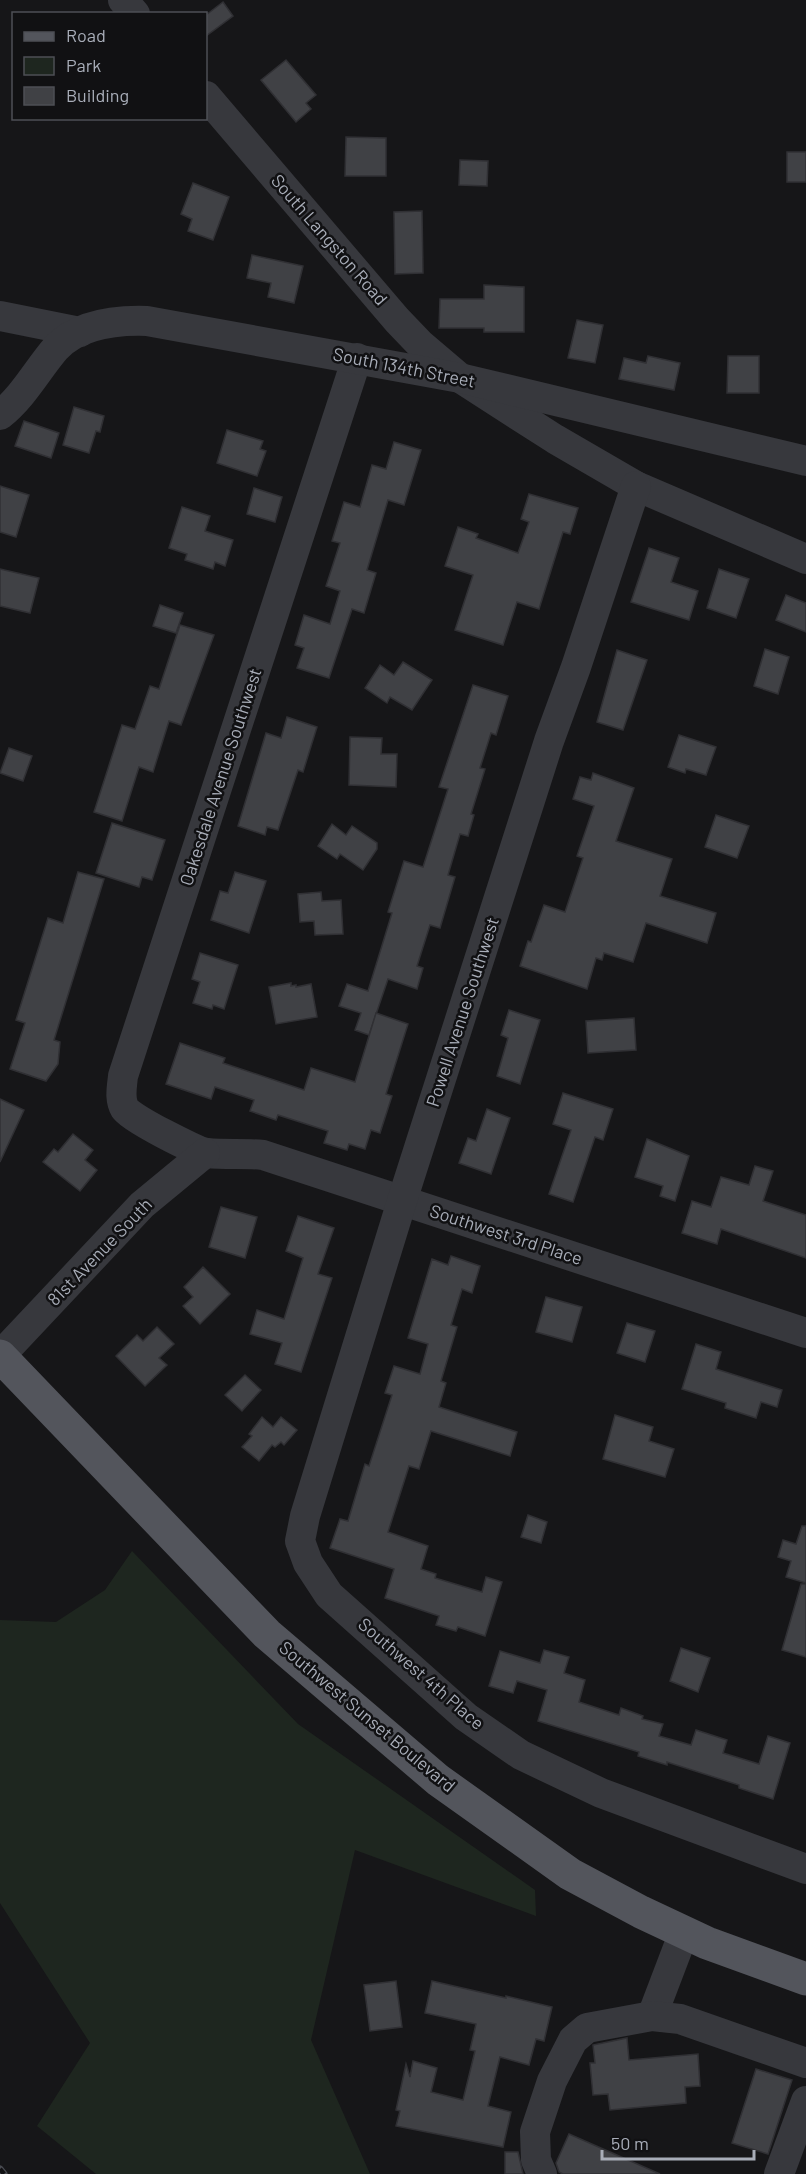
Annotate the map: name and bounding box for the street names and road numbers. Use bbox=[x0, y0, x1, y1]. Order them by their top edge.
street label: South Langston Road bbox=[267, 169, 393, 309]
street label: South 134th Street bbox=[331, 342, 477, 392]
street label: Oakesdale Avenue Southwest bbox=[174, 665, 266, 888]
street label: Powell Avenue Southwest bbox=[421, 914, 503, 1109]
street label: 81st Avenue South bbox=[42, 1193, 156, 1310]
street label: Southwest 3rd Place bbox=[427, 1199, 585, 1269]
street label: Southwest 4th Place bbox=[354, 1613, 489, 1734]
street label: Southwest Sunset Boulevard bbox=[275, 1636, 460, 1796]

